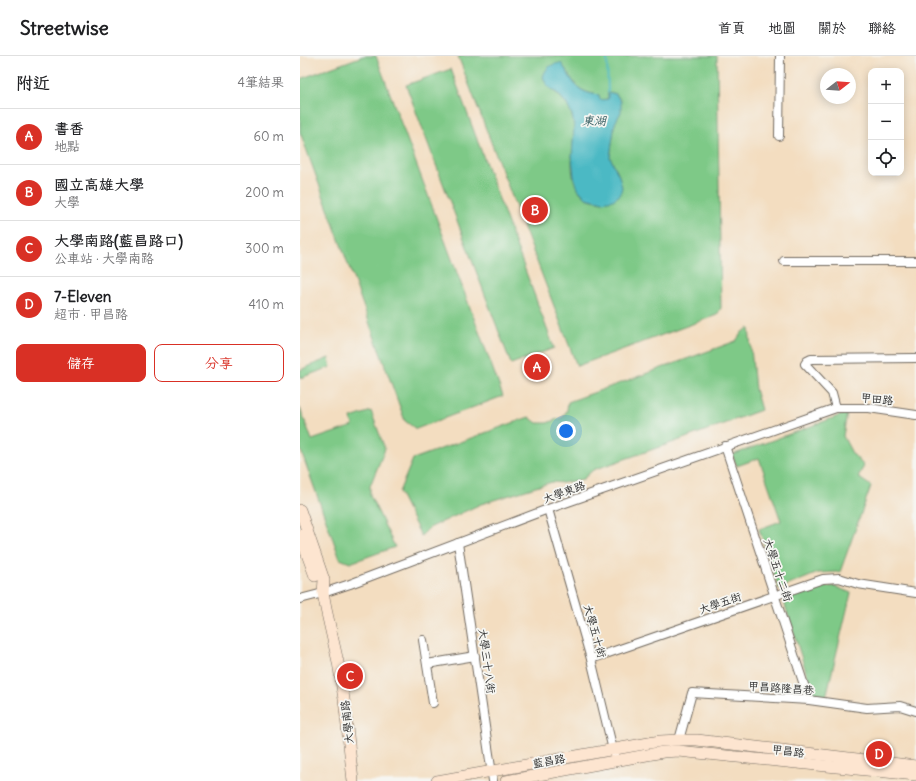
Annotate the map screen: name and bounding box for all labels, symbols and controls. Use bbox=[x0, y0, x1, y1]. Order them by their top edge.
text: Streetwise bbox=[20, 16, 109, 40]
text: 首頁 bbox=[718, 19, 746, 37]
text: 地圖 bbox=[768, 19, 796, 37]
text: 關於 bbox=[818, 19, 846, 37]
text: 聯絡 bbox=[868, 19, 896, 37]
north arrow bbox=[820, 68, 856, 104]
map controls bbox=[868, 68, 904, 176]
button: + bbox=[868, 68, 904, 104]
text: 附近 bbox=[16, 72, 50, 94]
text: 4筆結果 bbox=[237, 74, 284, 91]
button: − bbox=[868, 104, 904, 140]
water label: 東湖 bbox=[582, 113, 607, 128]
text: 書香 bbox=[54, 119, 84, 138]
text: A bbox=[25, 128, 33, 145]
text: 60 m bbox=[253, 128, 284, 145]
text: 地點 bbox=[54, 138, 80, 155]
button: locate bbox=[868, 140, 904, 176]
text: 國立高雄大學 bbox=[54, 175, 144, 194]
text: B bbox=[25, 184, 33, 201]
text: 200 m bbox=[245, 184, 284, 201]
text: 大學 bbox=[54, 194, 80, 211]
pin: B bbox=[522, 195, 548, 225]
text: 大學南路(藍昌路口) bbox=[54, 231, 183, 250]
text: C bbox=[25, 240, 33, 257]
text: 300 m bbox=[245, 240, 284, 257]
text: 公車站 · 大學南路 bbox=[54, 250, 154, 267]
text: 7-Eleven bbox=[54, 287, 112, 306]
text: D bbox=[24, 296, 34, 313]
text: 410 m bbox=[248, 296, 284, 313]
text: 超市 · 甲昌路 bbox=[54, 306, 128, 323]
button: 儲存 bbox=[16, 344, 146, 382]
button: 分享 bbox=[154, 344, 284, 382]
pin: A bbox=[524, 352, 550, 382]
street label: 甲田路 bbox=[860, 390, 894, 408]
your location bbox=[556, 421, 576, 441]
street label: 大學東路 bbox=[541, 478, 587, 506]
street label: 大學五十二街 bbox=[761, 537, 796, 604]
street label: 大學五街 bbox=[697, 589, 744, 617]
street label: 大學五十街 bbox=[581, 603, 610, 660]
street label: 大學三十八街 bbox=[475, 627, 499, 696]
pin: C bbox=[337, 661, 363, 691]
street label: 甲昌路隆昌巷 bbox=[748, 679, 814, 697]
street label: 大學南路 bbox=[338, 699, 356, 745]
pin: D bbox=[866, 739, 892, 769]
street label: 甲昌路 bbox=[771, 742, 805, 760]
street label: 藍昌路 bbox=[532, 751, 566, 771]

